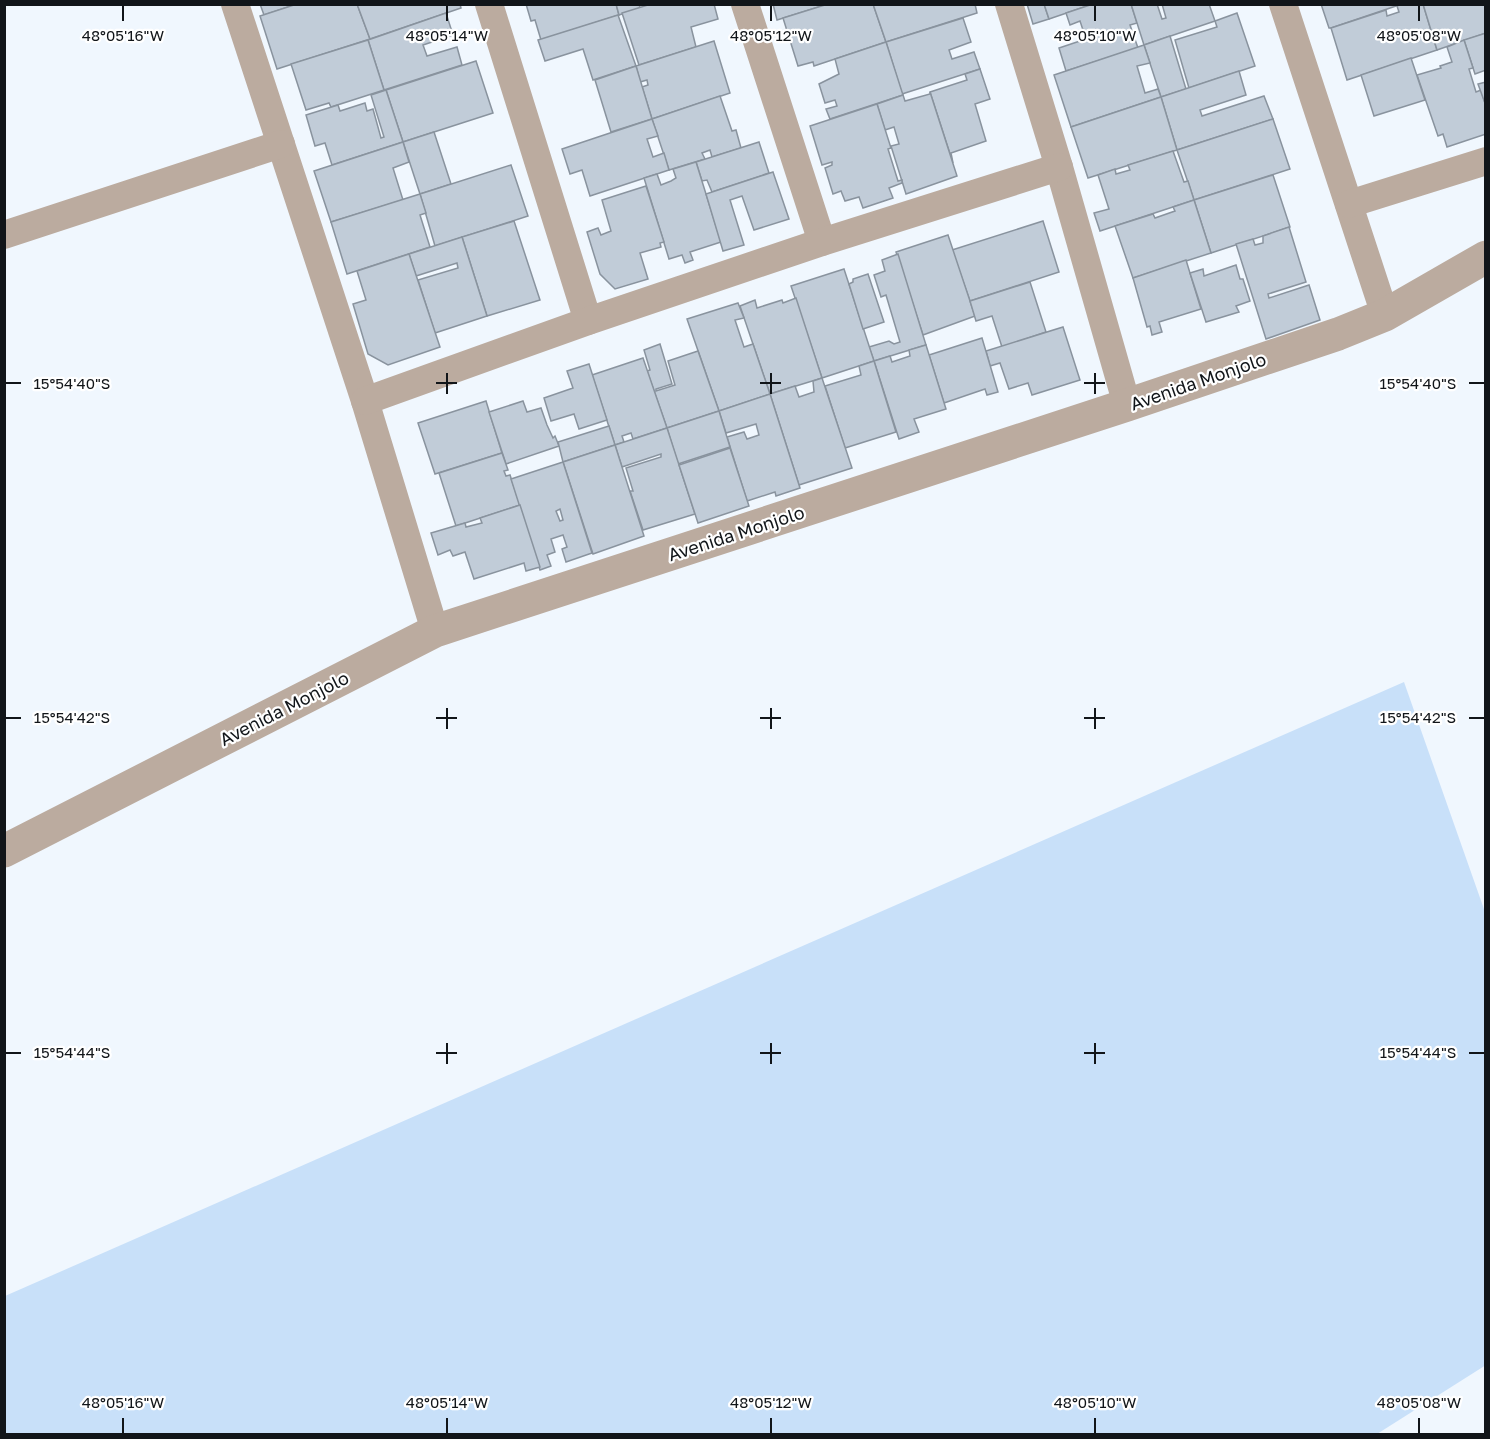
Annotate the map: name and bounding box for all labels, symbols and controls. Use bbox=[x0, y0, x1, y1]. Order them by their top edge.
text: 48°05'16"W bbox=[82, 26, 164, 44]
text: 48°05'14"W bbox=[406, 26, 488, 44]
text: 48°05'12"W bbox=[730, 26, 812, 44]
text: 48°05'10"W bbox=[1054, 26, 1136, 44]
text: 48°05'08"W bbox=[1377, 26, 1461, 44]
street label: Avenida Monjolo bbox=[1127, 347, 1269, 415]
text: 15°54'40"S bbox=[34, 374, 110, 392]
text: 15°54'40"S bbox=[1380, 374, 1456, 392]
street label: Avenida Monjolo bbox=[665, 501, 807, 565]
street label: Avenida Monjolo bbox=[216, 666, 352, 750]
text: 15°54'42"S bbox=[34, 708, 110, 726]
text: 15°54'42"S bbox=[1380, 708, 1456, 726]
text: 15°54'44"S bbox=[34, 1043, 110, 1061]
text: 15°54'44"S bbox=[1380, 1043, 1456, 1061]
text: 48°05'16"W bbox=[82, 1393, 164, 1411]
text: 48°05'14"W bbox=[406, 1393, 488, 1411]
text: 48°05'12"W bbox=[730, 1393, 812, 1411]
text: 48°05'10"W bbox=[1054, 1393, 1136, 1411]
text: 48°05'08"W bbox=[1377, 1393, 1461, 1411]

